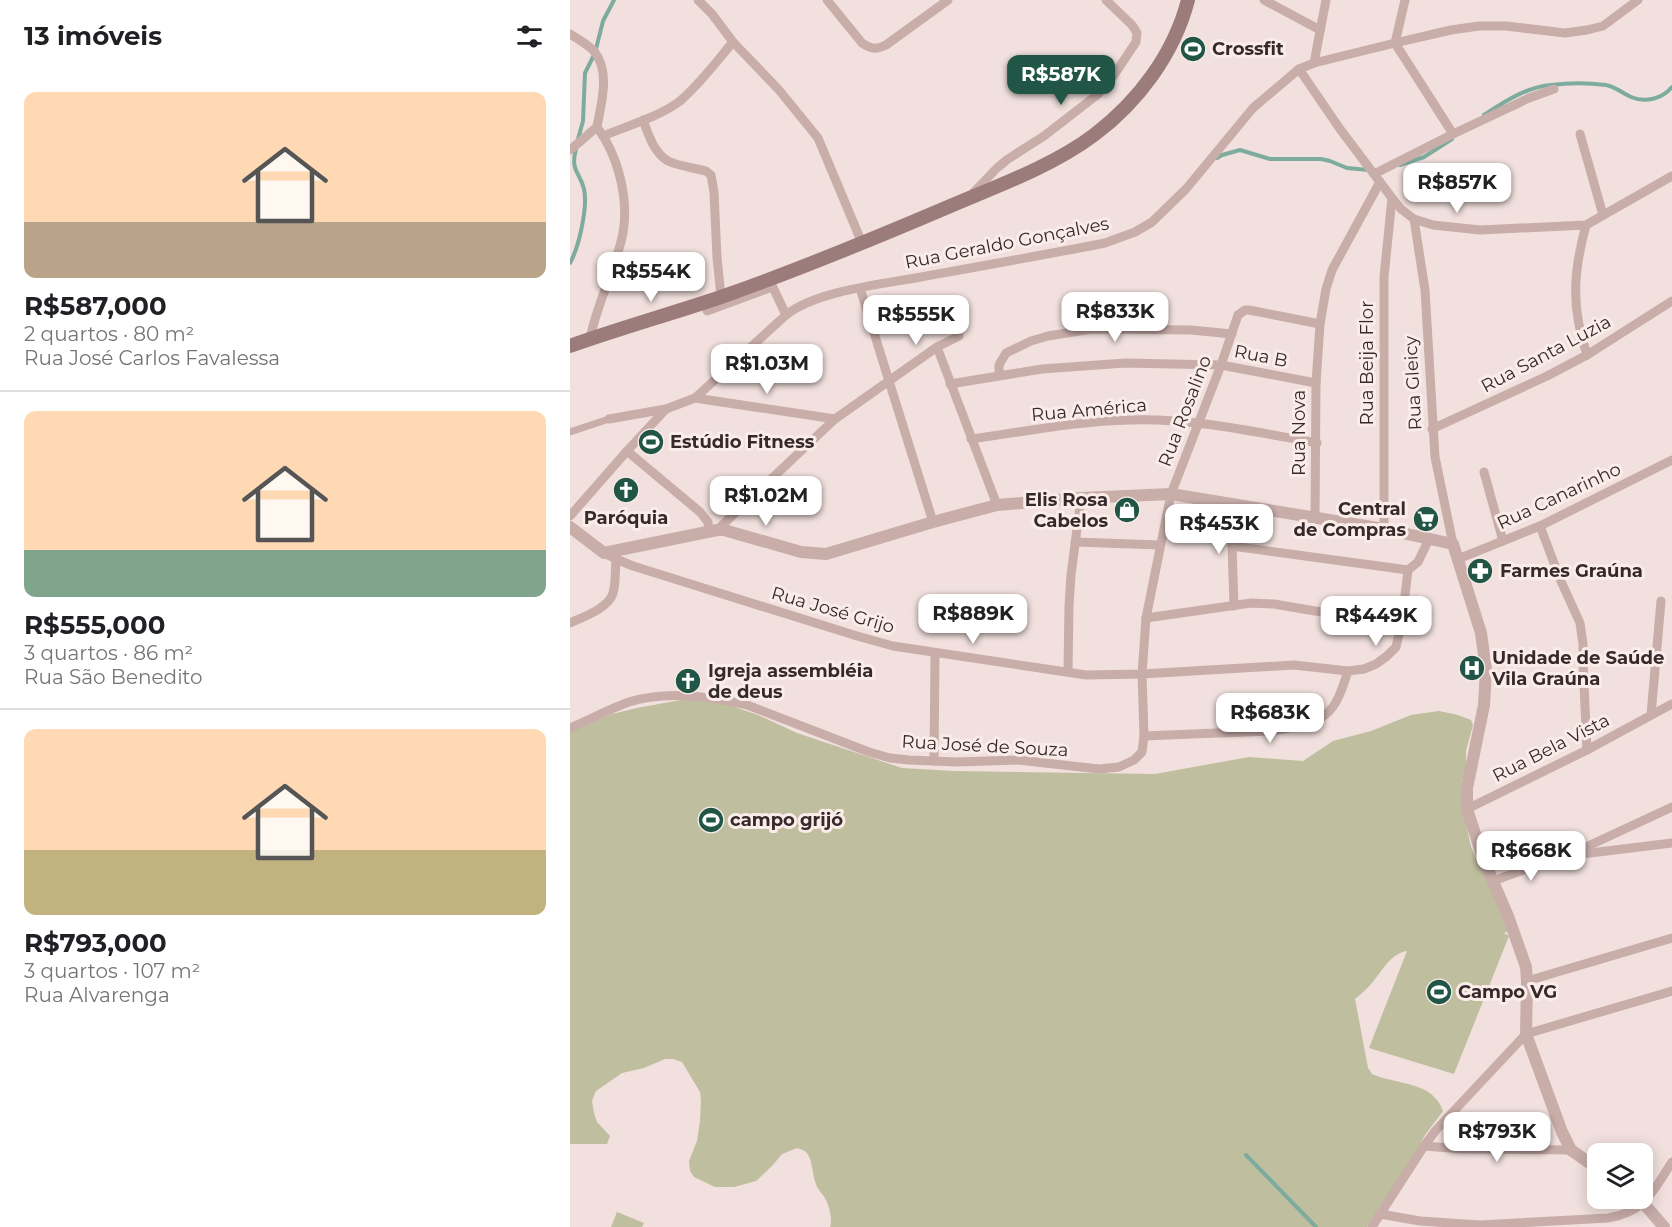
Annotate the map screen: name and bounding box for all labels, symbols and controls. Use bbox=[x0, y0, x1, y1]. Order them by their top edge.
text: 13 imóveis bbox=[24, 20, 162, 52]
icon: filters bbox=[513, 20, 546, 53]
sports icon: Crossfit bbox=[1178, 34, 1208, 64]
place label: Crossfit bbox=[1212, 38, 1284, 60]
pin: R$587K bbox=[1012, 55, 1110, 106]
text: R$587K bbox=[1021, 62, 1101, 86]
icon: home bbox=[231, 131, 339, 239]
pin: R$857K bbox=[1408, 163, 1506, 214]
text: R$857K bbox=[1417, 170, 1497, 194]
street label: Rua Geraldo Gonçalves bbox=[903, 212, 1111, 274]
pin: R$554K bbox=[602, 252, 700, 303]
text: R$554K bbox=[611, 259, 691, 283]
text: R$587,000 bbox=[24, 290, 167, 322]
pin: R$833K bbox=[1066, 292, 1164, 343]
pin: R$555K bbox=[867, 295, 965, 346]
text: R$833K bbox=[1075, 299, 1155, 323]
street label: Rua Beija Flor bbox=[1356, 301, 1378, 425]
text: R$555K bbox=[877, 302, 955, 326]
street label: Rua Santa Luzia bbox=[1477, 311, 1615, 397]
text: 2 quartos · 80 m² bbox=[24, 322, 194, 346]
street label: Rua Gleicy bbox=[1400, 335, 1426, 431]
street label: Rua B bbox=[1232, 340, 1290, 372]
pin: R$1.03M bbox=[712, 344, 822, 395]
text: Rua José Carlos Favalessa bbox=[24, 346, 280, 370]
text: R$1.03M bbox=[725, 351, 809, 375]
street label: Rua Rosalino bbox=[1154, 352, 1216, 470]
street label: Rua Nova bbox=[1288, 390, 1310, 476]
street label: Rua América bbox=[1030, 394, 1148, 426]
sports icon: Estúdio Fitness bbox=[636, 427, 666, 457]
place label: Estúdio Fitness bbox=[670, 431, 815, 453]
icon: home bbox=[231, 450, 339, 558]
street label: Rua Canarinho bbox=[1494, 458, 1624, 534]
church icon: Paróquia bbox=[611, 475, 641, 505]
pin: R$1.02M bbox=[711, 476, 821, 527]
text: R$1.02M bbox=[724, 483, 808, 507]
place label: Elis Rosa Cabelos bbox=[1025, 489, 1108, 532]
shop icon: Elis Rosa Cabelos bbox=[1112, 495, 1142, 525]
place label: Central de Compras bbox=[1294, 498, 1406, 541]
pin: R$453K bbox=[1170, 504, 1268, 555]
supermarket icon: Central de Compras bbox=[1411, 504, 1441, 534]
place label: Paróquia bbox=[584, 507, 668, 529]
text: R$453K bbox=[1179, 511, 1259, 535]
pharmacy icon: Farmes Graúna bbox=[1465, 556, 1495, 586]
place label: Farmes Graúna bbox=[1500, 560, 1643, 582]
street label: Rua José Grijo bbox=[769, 582, 897, 638]
pin: R$889K bbox=[924, 594, 1022, 645]
pin: R$449K bbox=[1327, 596, 1425, 647]
text: R$889K bbox=[932, 601, 1014, 625]
text: R$449K bbox=[1335, 603, 1417, 627]
text: R$555,000 bbox=[24, 609, 165, 641]
text: 3 quartos · 86 m² bbox=[24, 641, 193, 665]
place label: Unidade de Saúde Vila Graúna bbox=[1491, 647, 1664, 690]
hospital icon: Unidade de Saúde Vila Graúna bbox=[1457, 653, 1487, 683]
place label: Igreja assembléia de deus bbox=[708, 660, 873, 703]
text: Rua São Benedito bbox=[24, 665, 203, 689]
church icon: Igreja assembléia de deus bbox=[673, 666, 703, 696]
pin: R$683K bbox=[1221, 693, 1319, 744]
text: R$683K bbox=[1230, 700, 1310, 724]
street label: Rua Bela Vista bbox=[1489, 709, 1613, 787]
street label: Rua José de Souza bbox=[901, 731, 1069, 761]
icon: home bbox=[231, 768, 339, 876]
sports icon: campo grijó bbox=[696, 805, 726, 835]
place label: campo grijó bbox=[730, 809, 843, 831]
pin: R$668K bbox=[1482, 831, 1580, 882]
text: R$668K bbox=[1491, 838, 1571, 862]
text: R$793,000 bbox=[24, 927, 167, 959]
text: 3 quartos · 107 m² bbox=[24, 959, 200, 983]
sports icon: Campo VG bbox=[1424, 977, 1454, 1007]
place label: Campo VG bbox=[1458, 981, 1557, 1003]
text: Rua Alvarenga bbox=[24, 983, 170, 1007]
pin: R$793K bbox=[1448, 1112, 1546, 1163]
text: R$793K bbox=[1458, 1119, 1536, 1143]
map controls bbox=[1587, 1143, 1653, 1209]
button: layers bbox=[1587, 1143, 1653, 1209]

